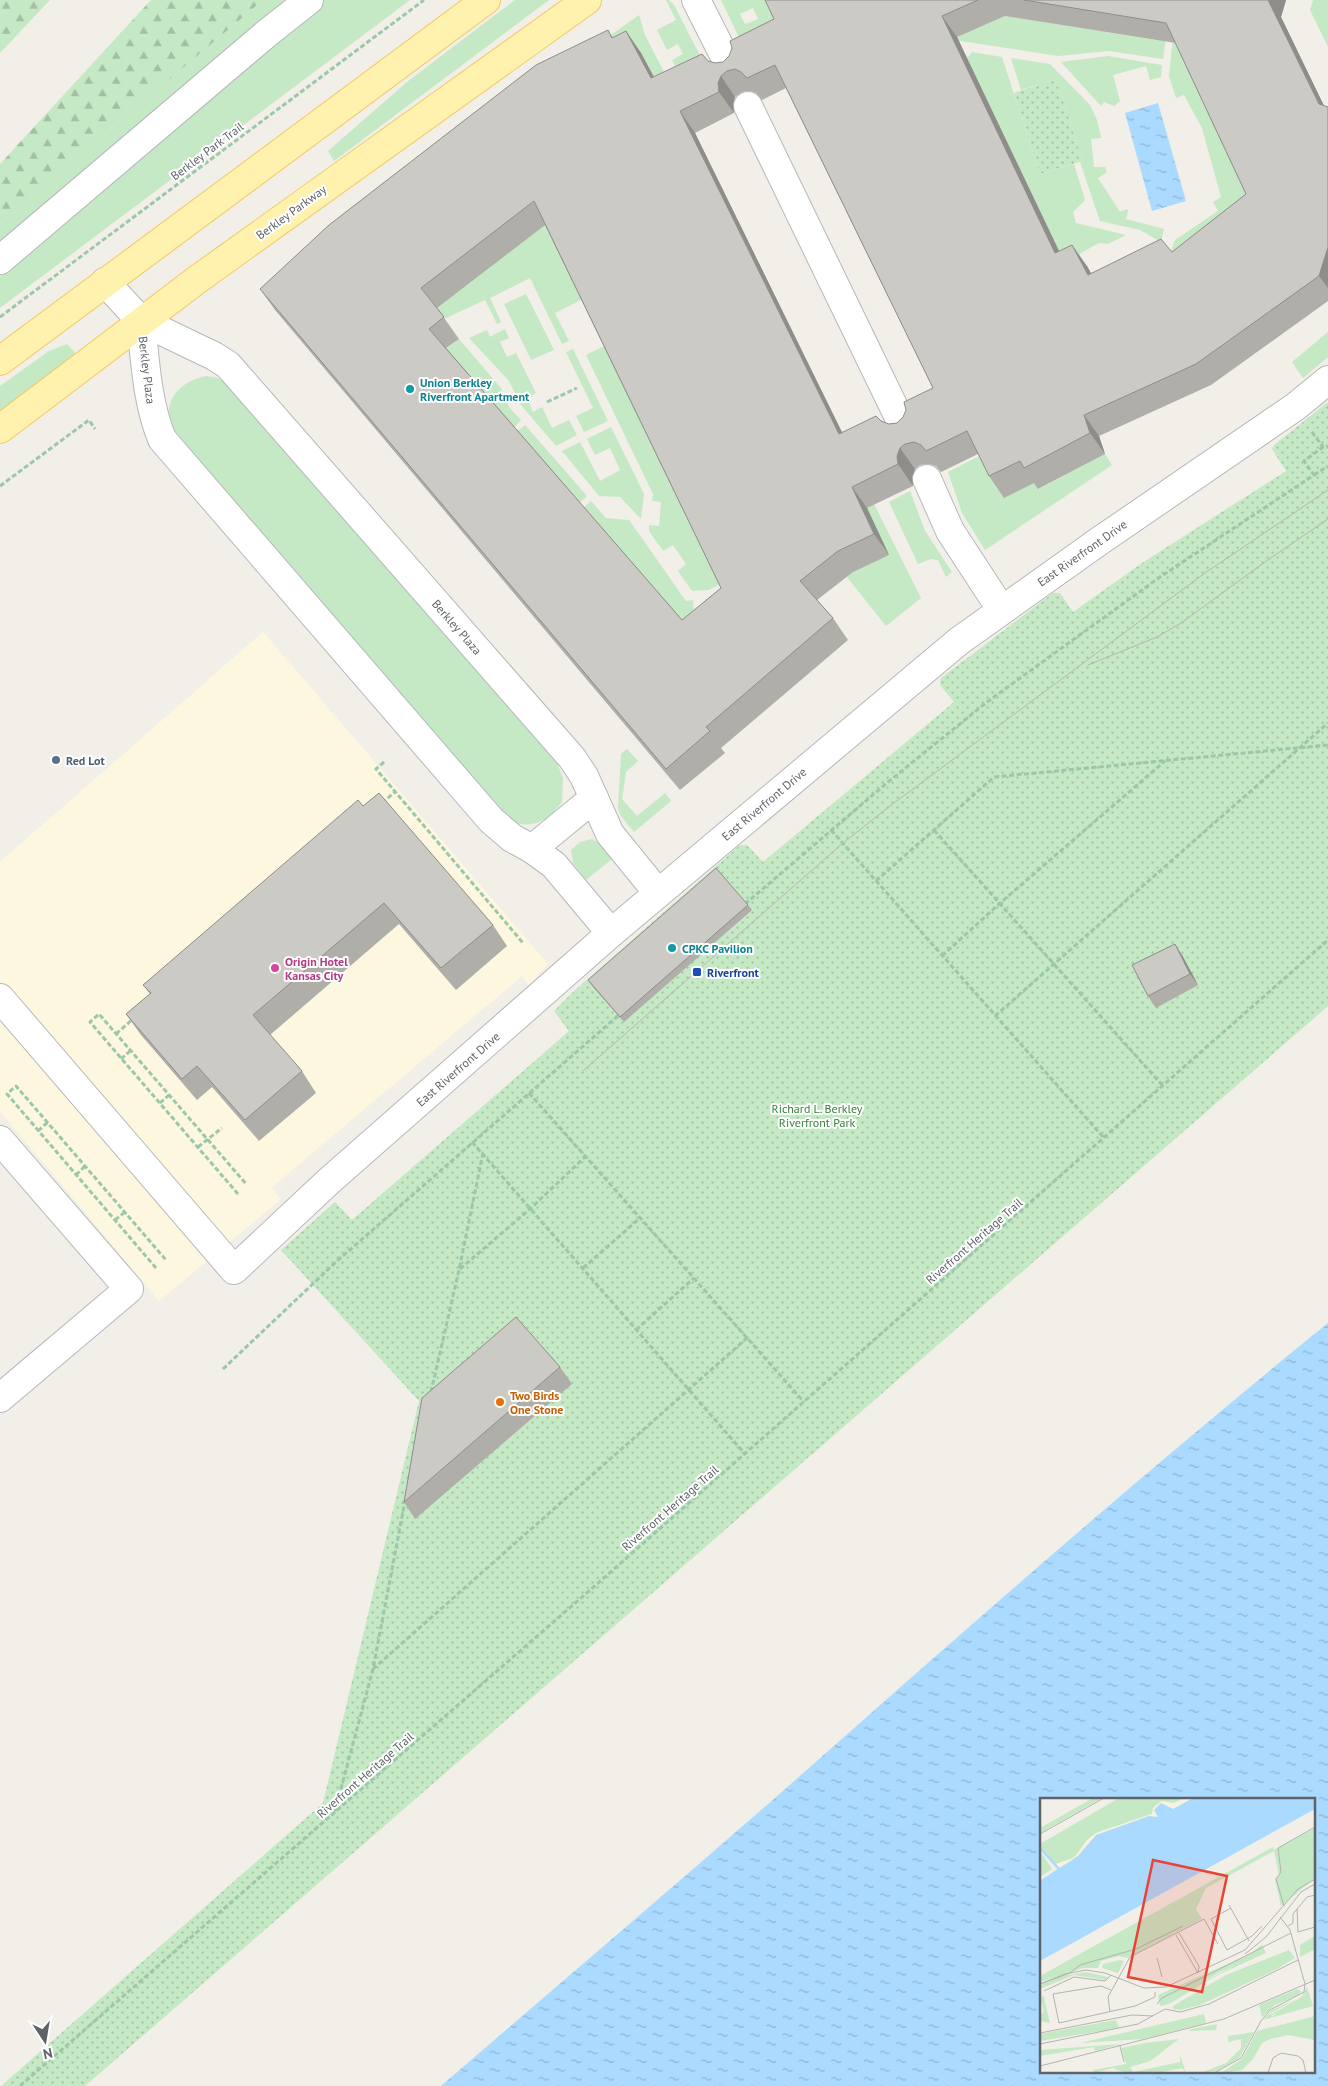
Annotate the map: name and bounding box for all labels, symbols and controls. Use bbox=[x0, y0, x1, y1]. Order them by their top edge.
street label: Berkley Park Trail bbox=[168, 118, 247, 183]
street label: Berkley Parkway bbox=[253, 181, 329, 242]
street label: Berkley Plaza bbox=[135, 335, 159, 405]
place label: Union Berkley Riverfront Apartment bbox=[420, 375, 530, 404]
marker: Union Berkley Riverfront Apartment bbox=[404, 383, 416, 395]
street label: East Riverfront Drive bbox=[1034, 516, 1130, 590]
street label: Berkley Plaza bbox=[429, 596, 485, 658]
place label: Red Lot bbox=[66, 753, 105, 768]
marker: Red Lot bbox=[50, 754, 62, 766]
street label: East Riverfront Drive bbox=[719, 764, 809, 844]
place label: CPKC Pavilion bbox=[682, 941, 753, 956]
marker: CPKC Pavilion bbox=[666, 942, 678, 954]
place label: Origin Hotel Kansas City bbox=[285, 954, 348, 983]
marker: Origin Hotel Kansas City bbox=[269, 962, 281, 974]
place label: Riverfront bbox=[707, 965, 759, 980]
marker: Riverfront bbox=[691, 966, 703, 978]
street label: East Riverfront Drive bbox=[413, 1029, 503, 1109]
park label: Richard L. Berkley Riverfront Park bbox=[772, 1101, 863, 1130]
street label: Riverfront Heritage Trail bbox=[923, 1195, 1026, 1287]
place label: Two Birds One Stone bbox=[510, 1388, 563, 1417]
marker: Two Birds One Stone bbox=[494, 1396, 506, 1408]
street label: Riverfront Heritage Trail bbox=[619, 1462, 722, 1554]
street label: Riverfront Heritage Trail bbox=[314, 1729, 417, 1821]
inset map bbox=[1040, 1798, 1316, 2074]
north arrow bbox=[20, 2016, 70, 2066]
text: N bbox=[41, 2044, 54, 2063]

